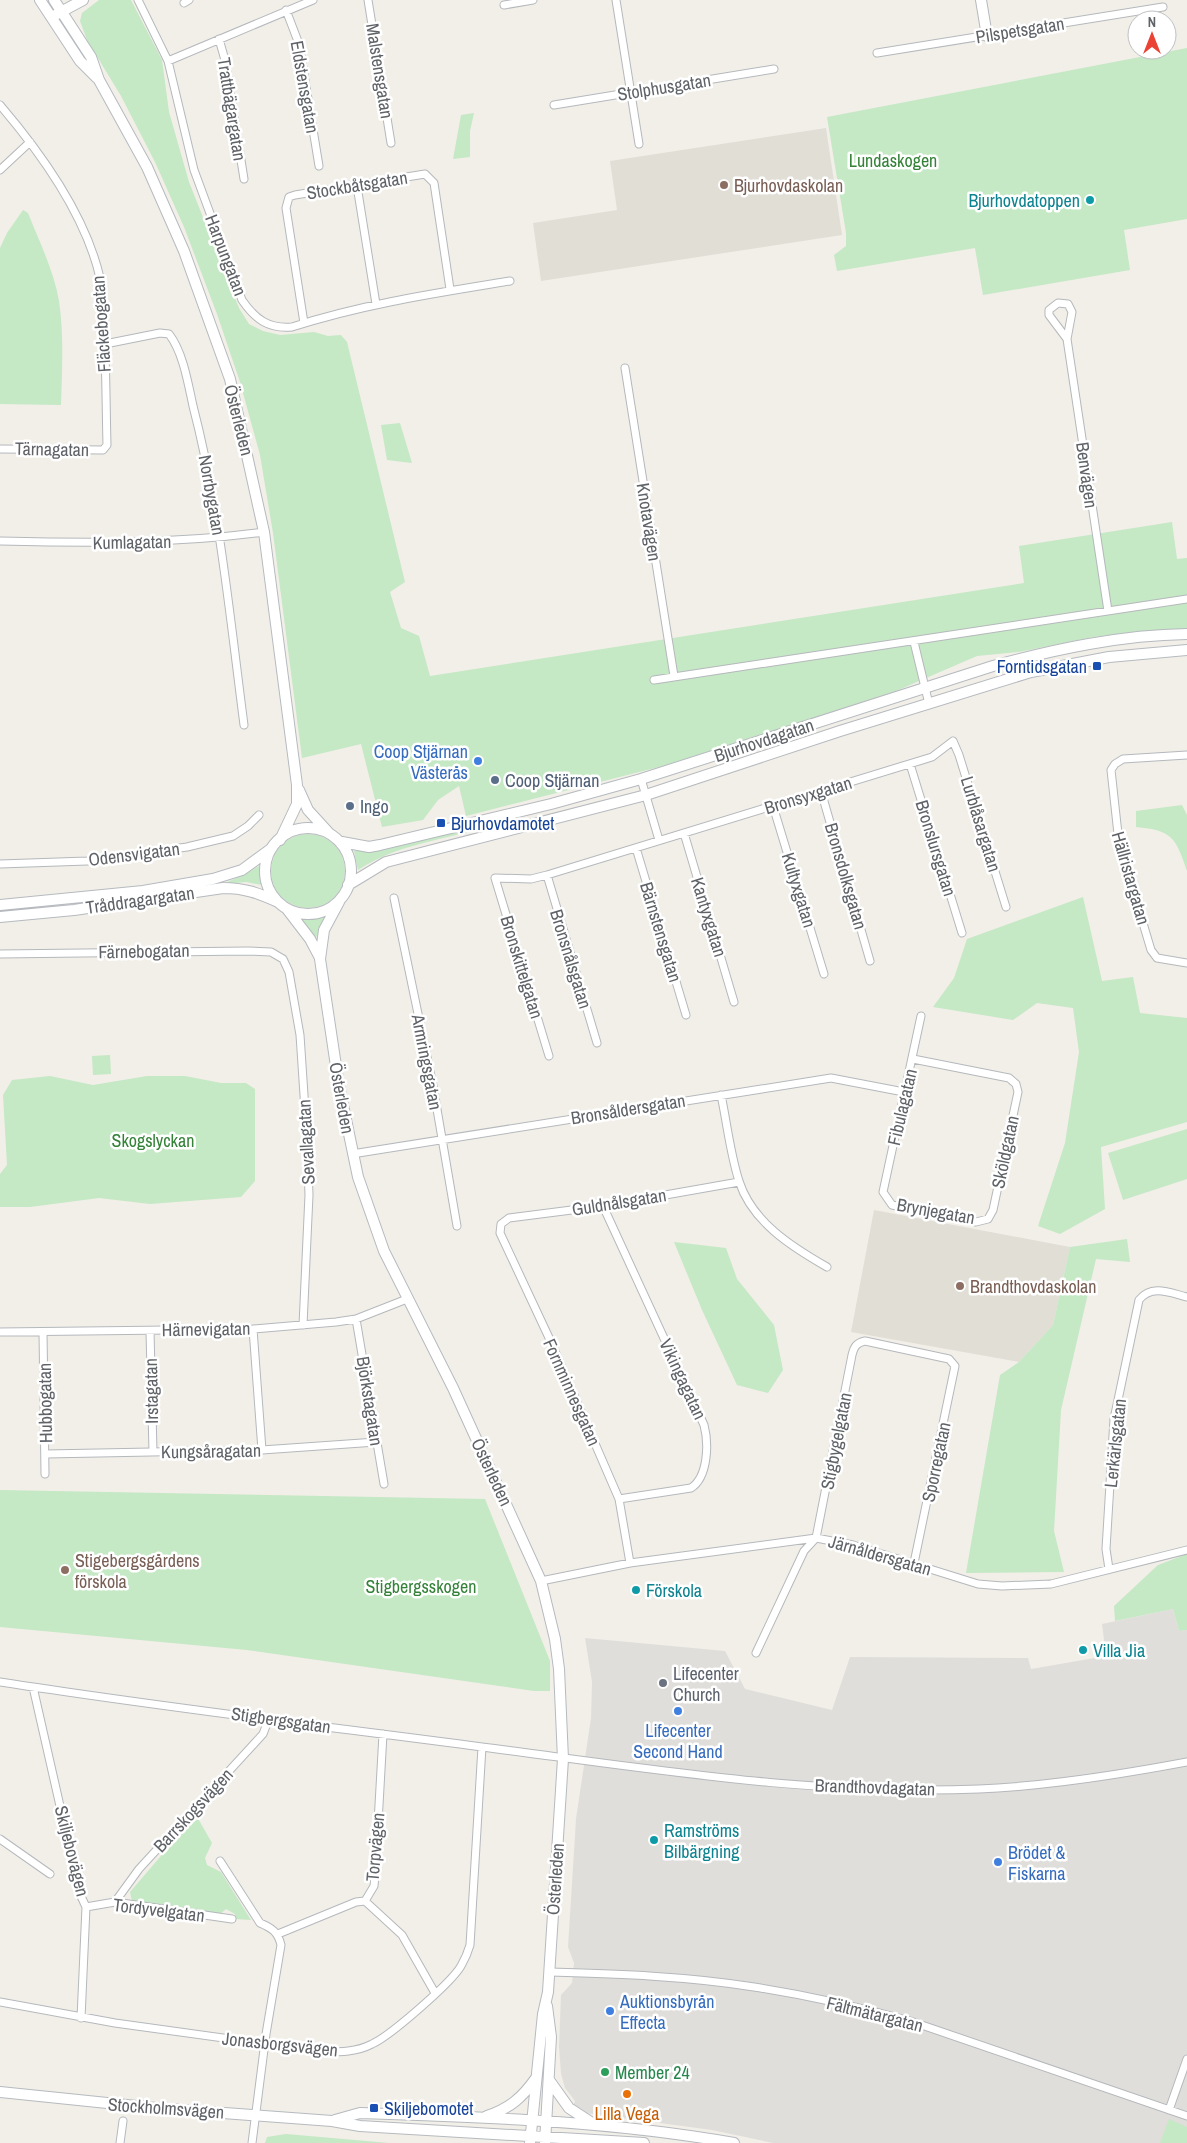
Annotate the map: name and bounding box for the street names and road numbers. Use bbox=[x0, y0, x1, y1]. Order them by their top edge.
street label: Pilspetsgatan bbox=[974, 11, 1066, 49]
street label: Malstensgatan bbox=[360, 22, 400, 120]
street label: Eldstensgatan bbox=[285, 39, 325, 135]
street label: Trattbägargatan bbox=[211, 55, 253, 163]
street label: Stolphusgatan bbox=[615, 67, 713, 107]
street label: Stockbåtsgatan bbox=[305, 165, 409, 205]
street label: Harpungatan bbox=[199, 211, 253, 299]
street label: Fläckebogatan bbox=[85, 275, 117, 373]
street label: Österleden bbox=[218, 382, 260, 458]
street label: Tärnagatan bbox=[15, 436, 89, 462]
street label: Benvägen bbox=[1070, 440, 1104, 510]
street label: Norrbygatan bbox=[193, 453, 231, 537]
street label: Knotavägen bbox=[630, 481, 668, 563]
street label: Kumlagatan bbox=[92, 529, 172, 555]
street label: Bjurhovdagatan bbox=[711, 712, 817, 768]
street label: Bronsyxgatan bbox=[761, 770, 855, 820]
street label: Lurblåsargatan bbox=[955, 773, 1007, 875]
street label: Bronslursgatan bbox=[910, 797, 962, 899]
street label: Bronsdolksgatan bbox=[819, 820, 873, 932]
street label: Hällristargatan bbox=[1106, 828, 1156, 928]
street label: Odensvigatan bbox=[87, 836, 181, 872]
street label: Kultyxgatan bbox=[776, 849, 822, 931]
street label: Kantyxgatan bbox=[685, 874, 733, 960]
street label: Bärnstensgatan bbox=[634, 879, 688, 985]
street label: Tråddragargatan bbox=[84, 880, 196, 920]
street label: Bronsnålsgatan bbox=[544, 906, 598, 1012]
street label: Bronskittelgatan bbox=[494, 912, 550, 1022]
street label: Färnebogatan bbox=[98, 938, 190, 964]
street label: Armringsgatan bbox=[405, 1011, 449, 1112]
street label: Österleden bbox=[323, 1060, 361, 1136]
street label: Fibulagatan bbox=[881, 1066, 923, 1148]
street label: Bronsåldersgatan bbox=[569, 1088, 687, 1130]
street label: Sevallagatan bbox=[291, 1099, 321, 1185]
street label: Sköldgatan bbox=[985, 1113, 1025, 1191]
street label: Guldnålsgatan bbox=[570, 1182, 668, 1222]
street label: Brynjegatan bbox=[895, 1192, 977, 1230]
street label: Härnevigatan bbox=[161, 1316, 251, 1342]
street label: Fornminnesgatan bbox=[537, 1334, 607, 1450]
street label: Vikingagatan bbox=[653, 1334, 713, 1424]
street label: Björkstagatan bbox=[351, 1354, 389, 1448]
street label: Irstagatan bbox=[138, 1358, 164, 1424]
street label: Hubbogatan bbox=[32, 1363, 58, 1443]
street label: Stigbygelgatan bbox=[814, 1390, 858, 1492]
street label: Lerkärlsgatan bbox=[1098, 1397, 1132, 1489]
street label: Sporregatan bbox=[915, 1420, 957, 1504]
street label: Österleden bbox=[465, 1434, 519, 1510]
street label: Kungsåragatan bbox=[161, 1438, 261, 1464]
street label: Järnåldersgatan bbox=[826, 1528, 934, 1582]
street label: Stigbergsgatan bbox=[230, 1701, 332, 1739]
street label: Barrskogsvägen bbox=[147, 1762, 239, 1858]
street label: Brandthovdagatan bbox=[814, 1772, 936, 1802]
street label: Skiljebovägen bbox=[49, 1803, 95, 1899]
street label: Torpvägen bbox=[360, 1812, 390, 1882]
street label: Österleden bbox=[540, 1842, 570, 1916]
street label: Tordyvelgatan bbox=[112, 1892, 206, 1928]
street label: Fältmätargatan bbox=[824, 1990, 926, 2038]
street label: Jonasborgsvägen bbox=[221, 2025, 339, 2063]
street label: Stockholmsvägen bbox=[107, 2091, 225, 2125]

